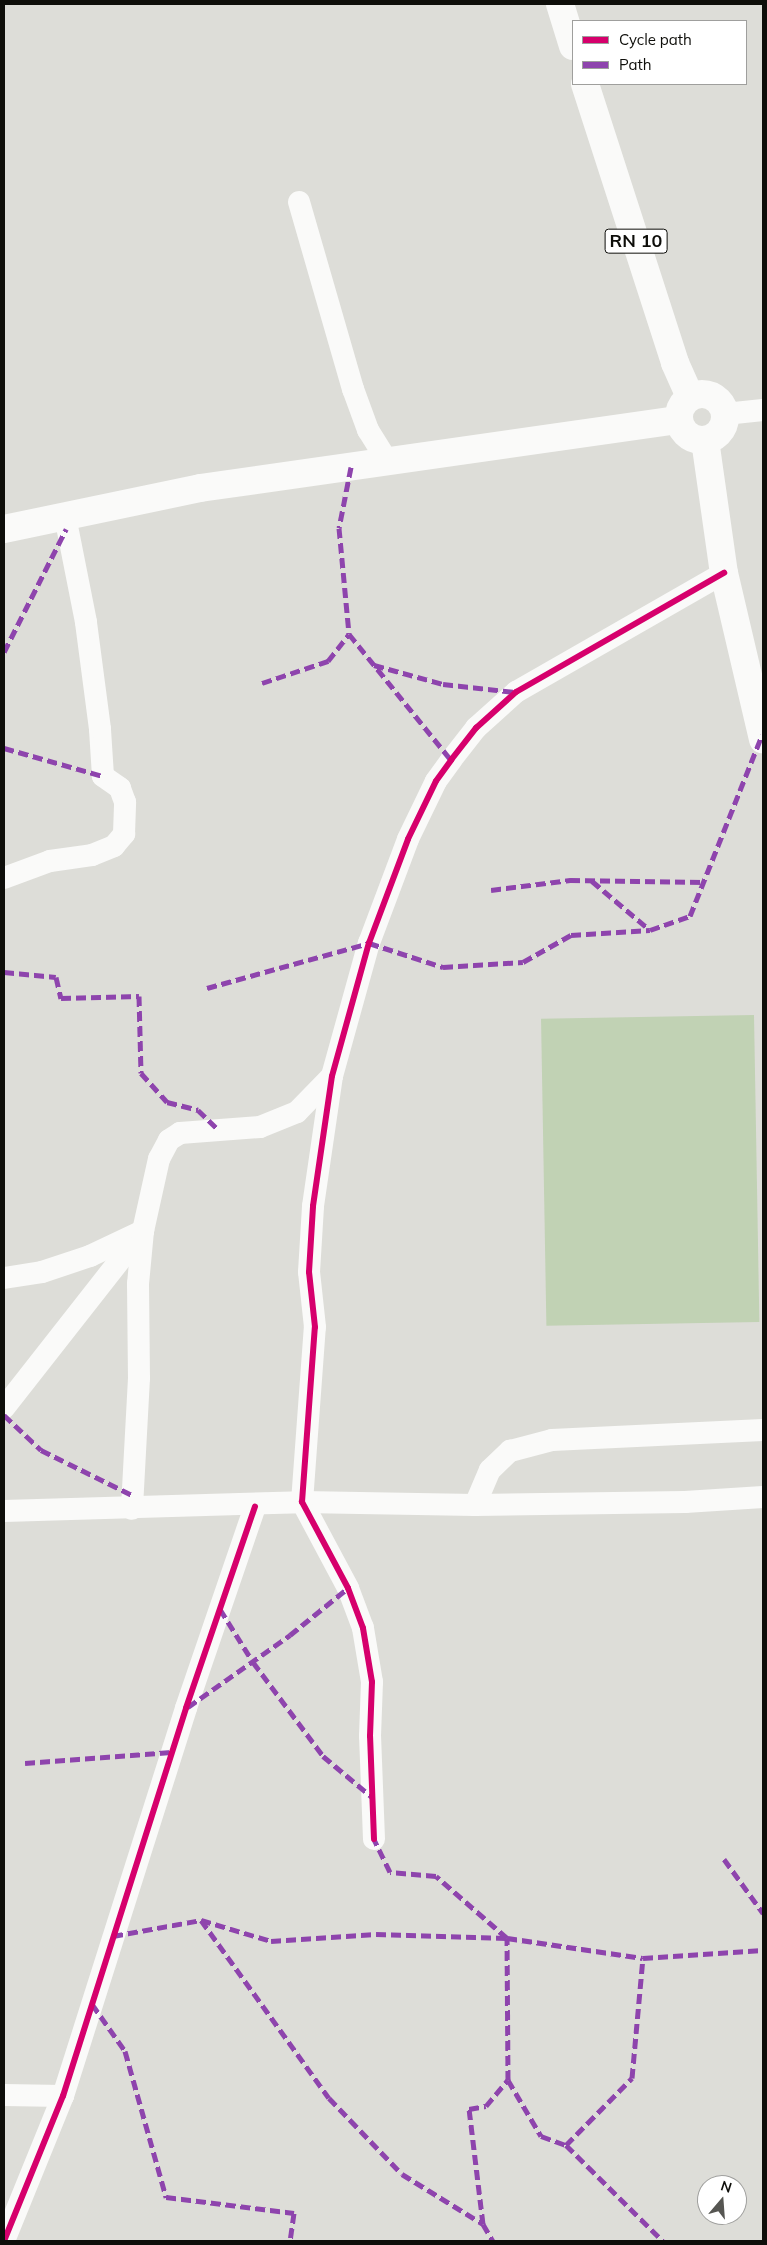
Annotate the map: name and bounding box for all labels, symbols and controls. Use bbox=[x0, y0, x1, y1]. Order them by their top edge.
legend bbox=[572, 20, 747, 85]
text: Cycle path bbox=[619, 30, 692, 49]
text: Path bbox=[619, 55, 651, 74]
road number: RN 10 bbox=[604, 226, 668, 256]
north arrow bbox=[697, 2175, 747, 2225]
text: N bbox=[719, 2176, 734, 2197]

